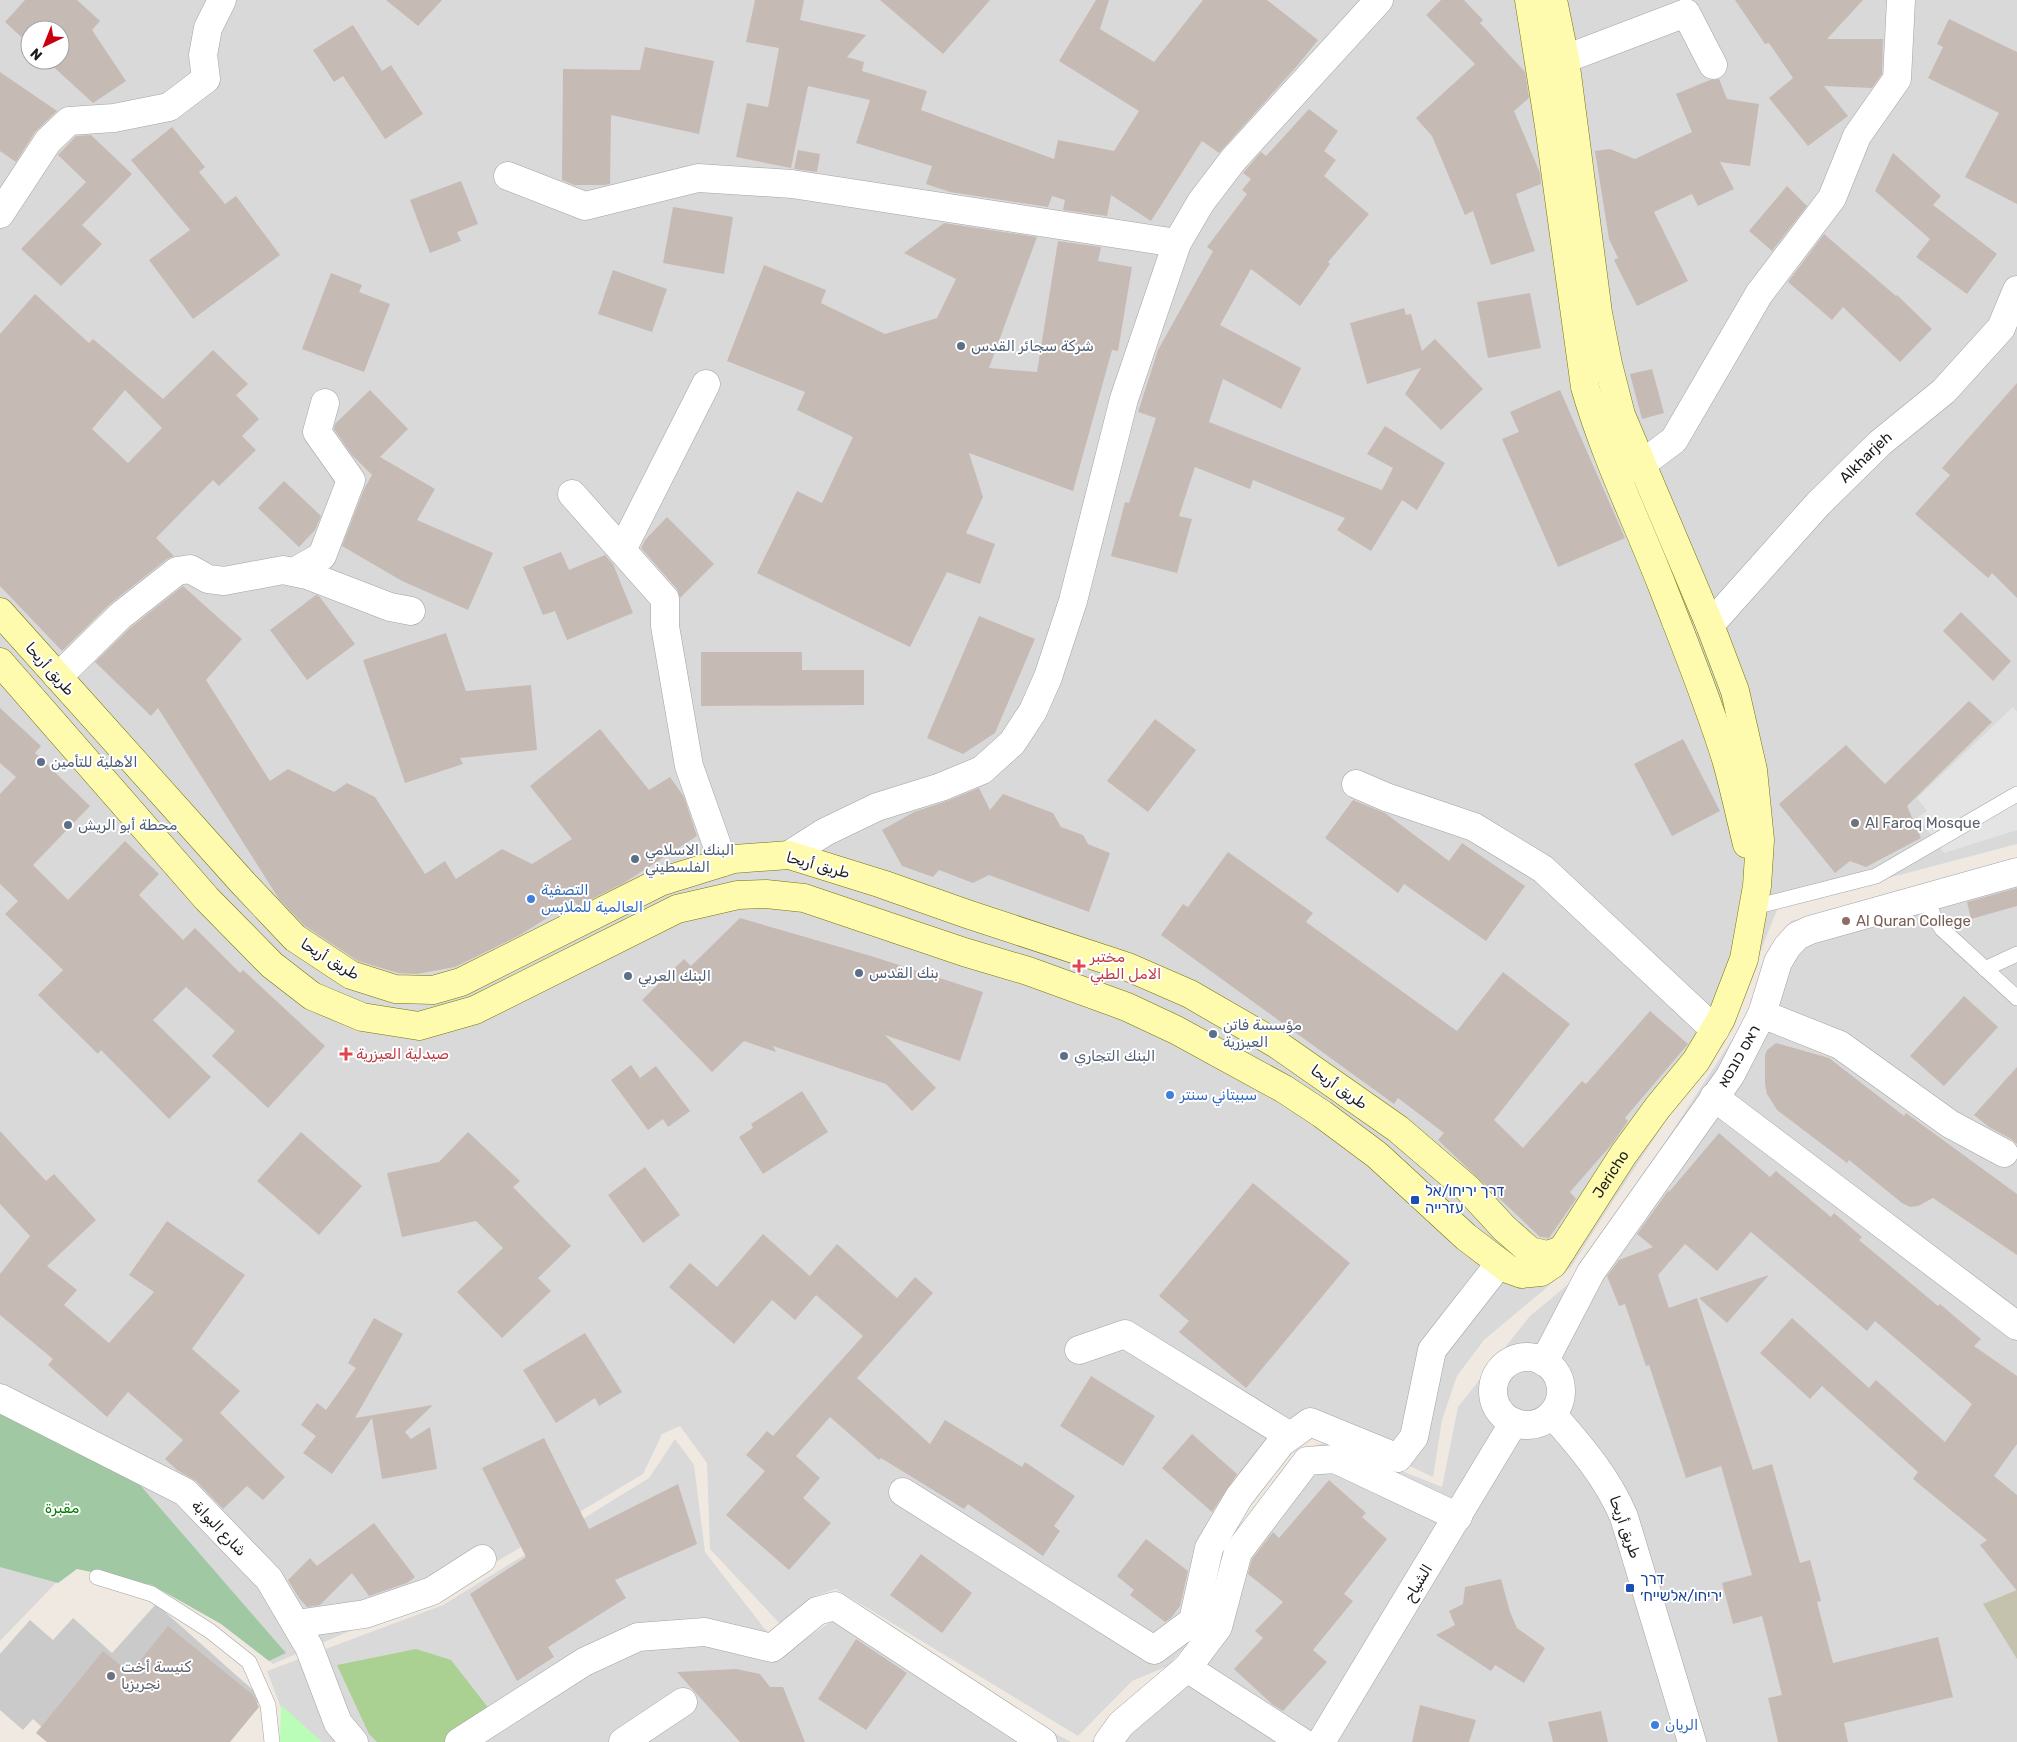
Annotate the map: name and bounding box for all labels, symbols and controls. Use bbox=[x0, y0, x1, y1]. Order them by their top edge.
north arrow bbox=[20, 20, 70, 70]
text: N bbox=[27, 44, 46, 64]
place label: شركة سجائر القدس bbox=[971, 337, 1094, 355]
marker: شركة سجائر القدس bbox=[955, 340, 967, 352]
street label: Alkharjeh bbox=[1836, 428, 1896, 487]
street label: طريق أريحا bbox=[21, 639, 79, 699]
place label: الأهلية للتأمين bbox=[51, 753, 137, 771]
marker: الأهلية للتأمين bbox=[35, 756, 47, 768]
place label: Al Faroq Mosque bbox=[1865, 814, 1980, 832]
place label: محطة أبو الريش bbox=[78, 816, 177, 834]
marker: Al Faroq Mosque bbox=[1849, 817, 1861, 829]
marker: محطة أبو الريش bbox=[62, 819, 74, 831]
place label: البنك الاسلامي الفلسطيني bbox=[645, 841, 734, 879]
street label: طريق أريحا bbox=[784, 848, 852, 882]
marker: البنك الاسلامي الفلسطيني bbox=[629, 853, 641, 865]
place label: التصفية العالمية للملابس bbox=[541, 881, 643, 916]
marker: التصفية العالمية للملابس bbox=[525, 893, 537, 905]
place label: Al Quran College bbox=[1856, 912, 1971, 930]
marker: Al Quran College bbox=[1840, 915, 1852, 927]
street label: طريق أريحا bbox=[297, 934, 363, 984]
place label: مختبر الامل الطبي bbox=[1089, 948, 1161, 986]
marker: مختبر الامل الطبي bbox=[1072, 959, 1086, 973]
place label: بنك القدس bbox=[869, 964, 939, 982]
place label: البنك العربي bbox=[638, 967, 711, 988]
marker: بنك القدس bbox=[853, 967, 865, 979]
marker: البنك العربي bbox=[622, 970, 634, 982]
place label: مؤسسة فاتن العيزرية bbox=[1223, 1016, 1302, 1051]
street label: ראס כובסא bbox=[1714, 1022, 1764, 1090]
marker: مؤسسة فاتن العيزرية bbox=[1207, 1028, 1219, 1040]
place label: صيدلية العيزرية bbox=[356, 1045, 449, 1063]
place label: البنك التجاري bbox=[1074, 1047, 1155, 1066]
marker: صيدلية العيزرية bbox=[340, 1048, 352, 1060]
marker: البنك التجاري bbox=[1058, 1050, 1070, 1062]
street label: طريق أريحا bbox=[1307, 1061, 1371, 1113]
place label: سبيتاني سنتر bbox=[1179, 1086, 1257, 1107]
marker: سبيتاني سنتر bbox=[1164, 1089, 1176, 1101]
street label: Jericho bbox=[1589, 1147, 1633, 1201]
place label: דרך יריחו/אל עזרייה bbox=[1425, 1182, 1505, 1217]
marker: דרך יריחו/אל עזרייה bbox=[1409, 1194, 1421, 1206]
street label: طريق أريحا bbox=[1605, 1493, 1645, 1561]
street label: شارع البوابة bbox=[186, 1496, 250, 1561]
park label: مقبرة bbox=[45, 1499, 79, 1517]
street label: الشياح bbox=[1400, 1561, 1438, 1606]
place label: דרך יריחו/אלשייח׳ bbox=[1640, 1570, 1722, 1605]
marker: דרך יריחו/אלשייח׳ bbox=[1624, 1582, 1636, 1594]
place label: كنيسة أخت نجريزيا bbox=[121, 1658, 191, 1693]
marker: كنيسة أخت نجريزيا bbox=[105, 1670, 117, 1682]
place label: الريان bbox=[1665, 1716, 1698, 1734]
marker: الريان bbox=[1649, 1719, 1661, 1731]

